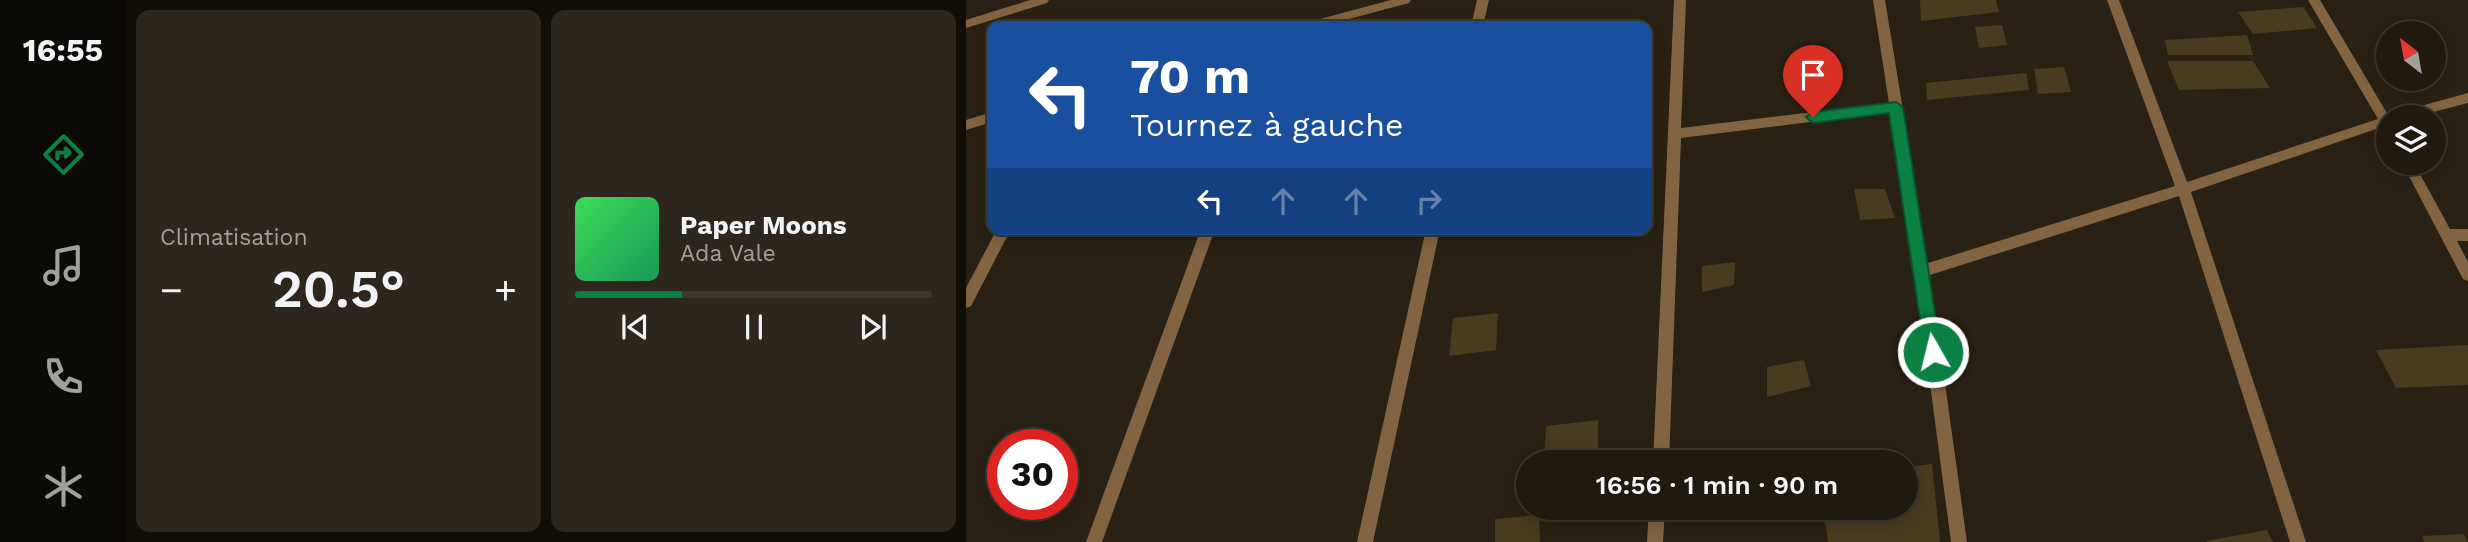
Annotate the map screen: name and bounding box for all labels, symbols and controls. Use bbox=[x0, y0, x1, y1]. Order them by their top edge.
north arrow bbox=[2376, 21, 2446, 91]
map controls bbox=[2376, 21, 2446, 175]
text: 16:55 bbox=[23, 31, 103, 69]
pin bbox=[1783, 45, 1843, 117]
text: 70 m bbox=[1130, 47, 1250, 105]
icon: left bbox=[1015, 49, 1106, 140]
icon: arrive bbox=[1794, 56, 1832, 94]
button: layers bbox=[2376, 105, 2446, 175]
text: Tournez à gauche bbox=[1130, 106, 1403, 144]
icon: directions bbox=[39, 130, 88, 179]
icon: left bbox=[1191, 182, 1229, 220]
icon: ahead bbox=[1264, 182, 1302, 220]
icon: ahead bbox=[1337, 182, 1375, 220]
icon: right bbox=[1410, 182, 1448, 220]
text: Paper Moons bbox=[680, 210, 847, 240]
text: Climatisation bbox=[160, 224, 308, 251]
text: Ada Vale bbox=[680, 240, 776, 267]
icon: music bbox=[39, 241, 88, 290]
text: 20.5° bbox=[272, 259, 405, 320]
text: − bbox=[160, 268, 183, 312]
text: + bbox=[494, 268, 517, 312]
icon: previous bbox=[616, 308, 654, 346]
icon: pause bbox=[735, 308, 773, 346]
icon: next bbox=[854, 308, 892, 346]
position arrow bbox=[1896, 315, 1970, 389]
icon: phone bbox=[39, 352, 88, 401]
speed limit sign: 30 bbox=[987, 429, 1078, 520]
icon: climate bbox=[39, 462, 88, 511]
text: 16:56 · 1 min · 90 m bbox=[1596, 470, 1838, 500]

